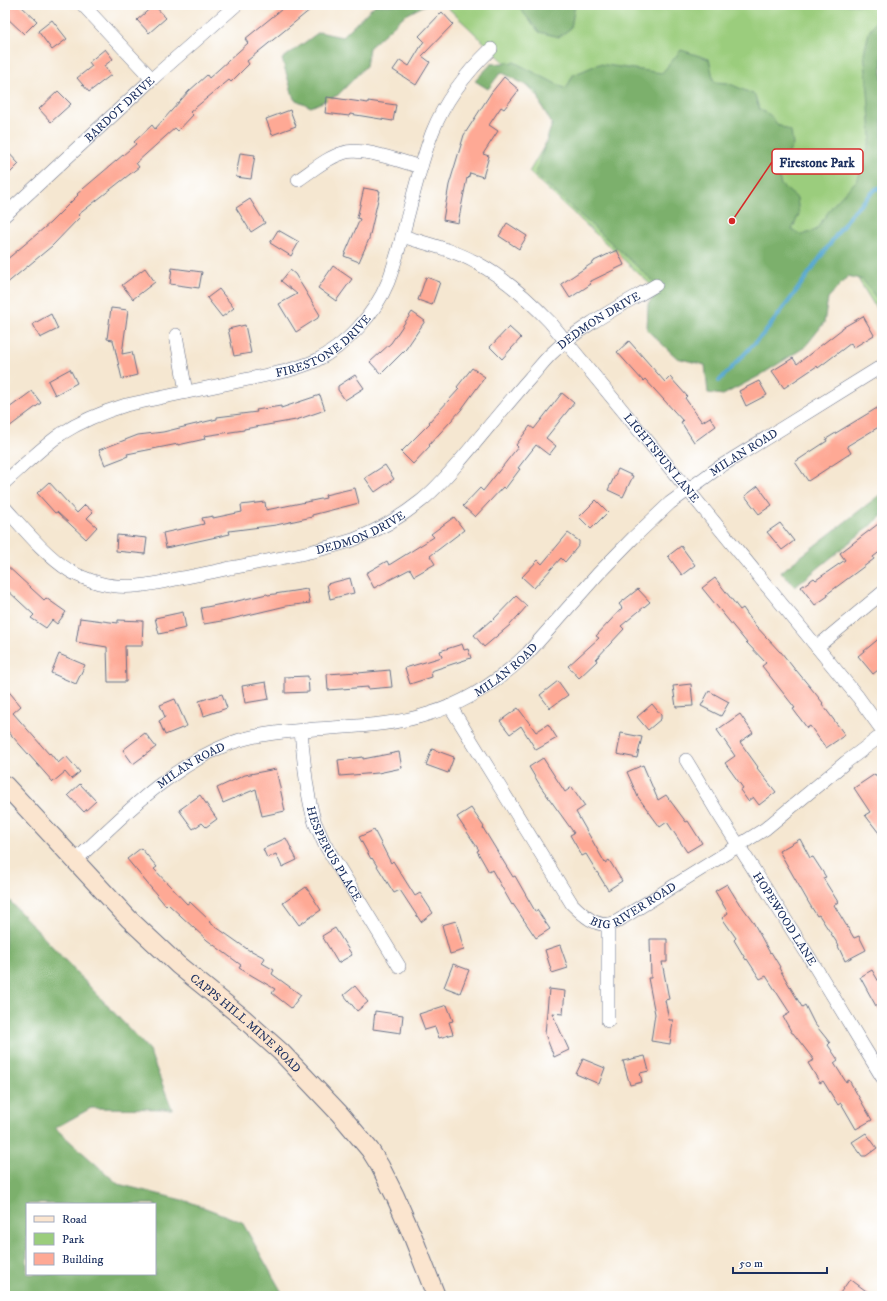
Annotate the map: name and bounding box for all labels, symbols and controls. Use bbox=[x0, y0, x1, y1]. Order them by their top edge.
street label: BARDOT DRIVE bbox=[82, 73, 158, 146]
callout: Firestone Park bbox=[772, 149, 863, 174]
text: Firestone Park bbox=[779, 155, 855, 171]
street label: DEDMON DRIVE bbox=[554, 288, 643, 353]
street label: FIRESTONE DRIVE bbox=[274, 311, 375, 381]
street label: LIGHTSPUN LANE bbox=[620, 411, 703, 506]
street label: MILAN ROAD bbox=[707, 426, 781, 480]
street label: DEDMON DRIVE bbox=[314, 508, 409, 558]
street label: MILAN ROAD bbox=[471, 640, 541, 700]
street label: MILAN ROAD bbox=[154, 739, 228, 792]
street label: HESPERUS PLACE bbox=[303, 805, 365, 905]
street label: HOPEWOOD LANE bbox=[749, 869, 820, 969]
street label: BIG RIVER ROAD bbox=[587, 879, 679, 933]
street label: CAPPS HILL MINE ROAD bbox=[187, 971, 304, 1076]
legend bbox=[26, 1203, 156, 1275]
text: Road bbox=[62, 1212, 87, 1227]
text: Park bbox=[62, 1232, 84, 1247]
scale bar bbox=[733, 1249, 827, 1275]
text: Building bbox=[62, 1252, 103, 1267]
text: 50 m bbox=[739, 1256, 763, 1271]

